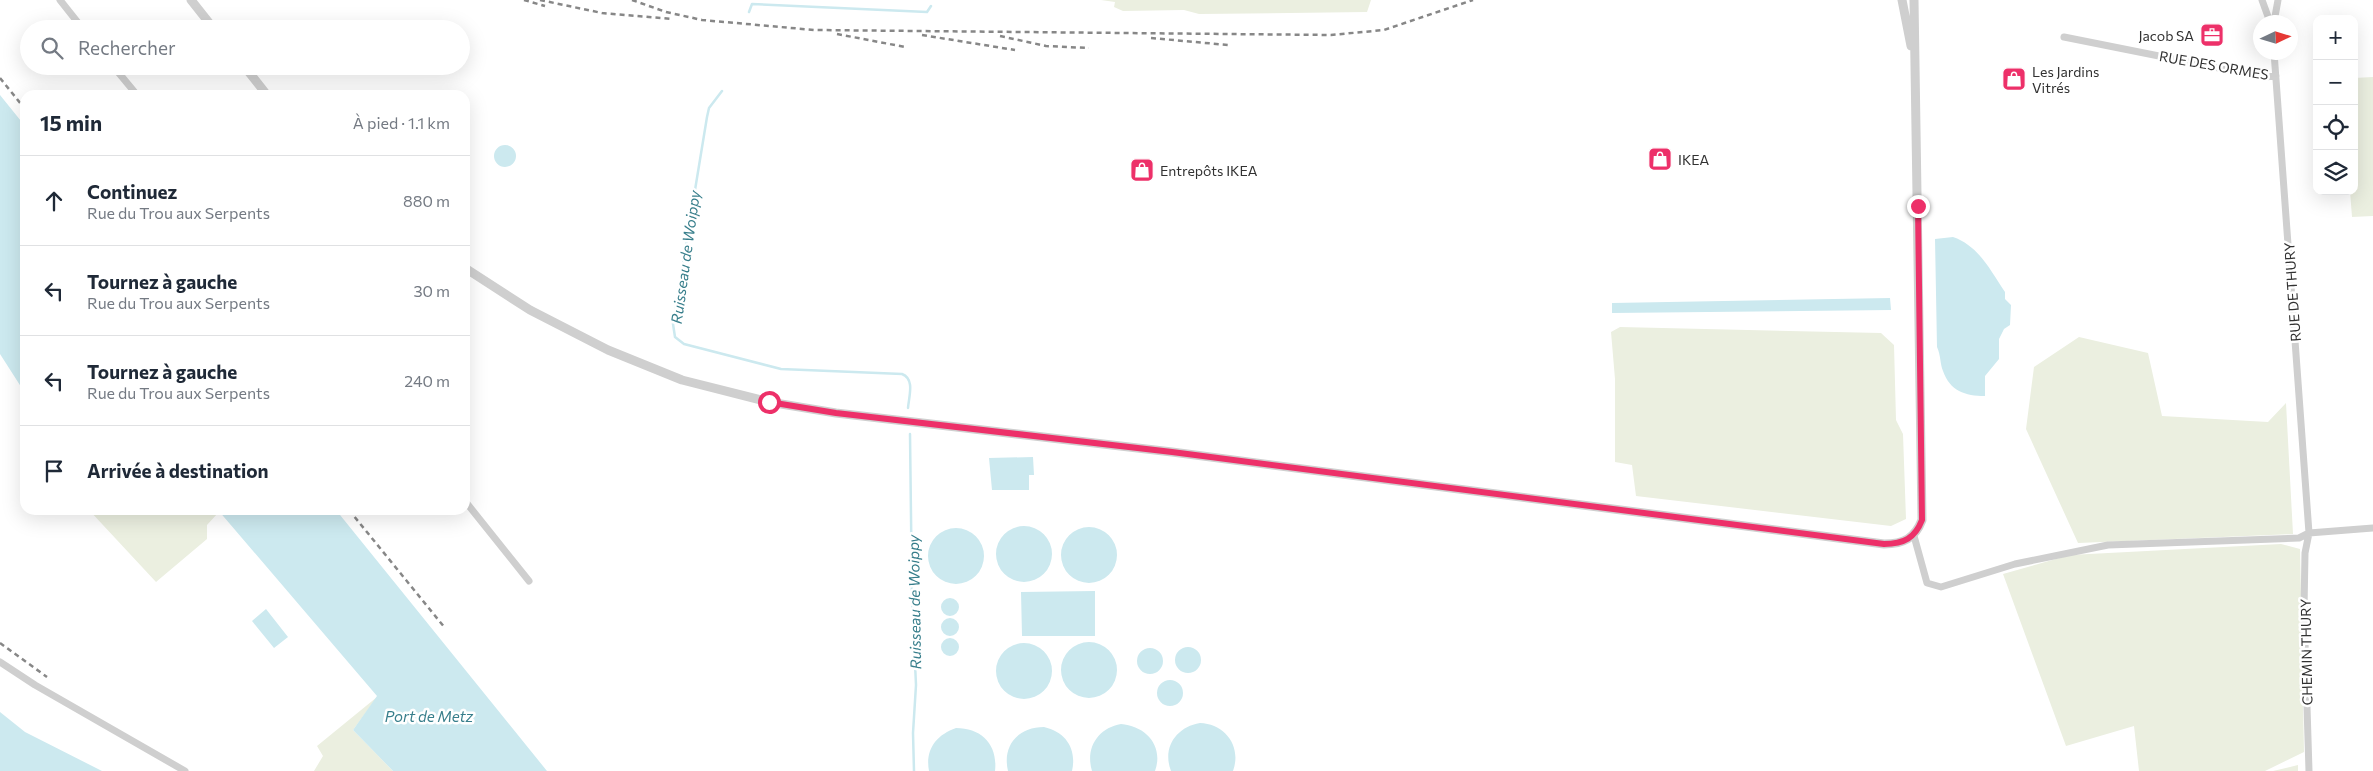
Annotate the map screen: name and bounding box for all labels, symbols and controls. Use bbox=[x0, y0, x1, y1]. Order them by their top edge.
north arrow bbox=[2253, 15, 2298, 60]
map controls bbox=[2313, 15, 2358, 195]
button: + bbox=[2313, 15, 2358, 60]
search box bbox=[20, 20, 470, 75]
office icon: Jacob SA bbox=[2199, 22, 2225, 48]
place label: Jacob SA bbox=[2138, 27, 2194, 44]
icon: search bbox=[38, 34, 66, 62]
text: Rechercher bbox=[78, 36, 176, 59]
street label: RUE DES ORMES bbox=[2158, 47, 2270, 83]
button: − bbox=[2313, 60, 2358, 105]
place label: Les Jardins Vitrés bbox=[2032, 63, 2099, 96]
shop icon: Les Jardins Vitrés bbox=[2001, 66, 2027, 92]
button: locate bbox=[2313, 105, 2358, 150]
text: 15 min bbox=[40, 110, 102, 135]
text: À pied · 1.1 km bbox=[353, 113, 450, 132]
shop icon: IKEA bbox=[1647, 146, 1673, 172]
button: layers bbox=[2313, 150, 2358, 195]
place label: IKEA bbox=[1678, 151, 1710, 168]
shop icon: Entrepôts IKEA bbox=[1129, 157, 1155, 183]
place label: Entrepôts IKEA bbox=[1160, 162, 1258, 179]
text: Continuez bbox=[87, 180, 177, 203]
icon: ahead bbox=[40, 187, 68, 215]
water label: Ruisseau de Woippy bbox=[667, 188, 703, 325]
text: 880 m bbox=[403, 191, 450, 210]
route end bbox=[1907, 195, 1930, 218]
text: Rue du Trou aux Serpents bbox=[87, 203, 270, 222]
street label: RUE DE THURY bbox=[2280, 242, 2304, 342]
text: Tournez à gauche bbox=[87, 270, 237, 293]
icon: left bbox=[40, 277, 68, 305]
text: 30 m bbox=[413, 281, 450, 300]
text: Rue du Trou aux Serpents bbox=[87, 293, 270, 312]
text: Tournez à gauche bbox=[87, 360, 237, 383]
icon: left bbox=[40, 367, 68, 395]
text: 240 m bbox=[404, 371, 450, 390]
text: Rue du Trou aux Serpents bbox=[87, 383, 270, 402]
route start bbox=[758, 391, 781, 414]
icon: arrive bbox=[40, 457, 68, 485]
text: Arrivée à destination bbox=[87, 459, 269, 482]
water label: Ruisseau de Woippy bbox=[904, 533, 924, 669]
street label: CHEMIN THURY bbox=[2297, 598, 2315, 706]
water label: Port de Metz bbox=[385, 707, 474, 725]

